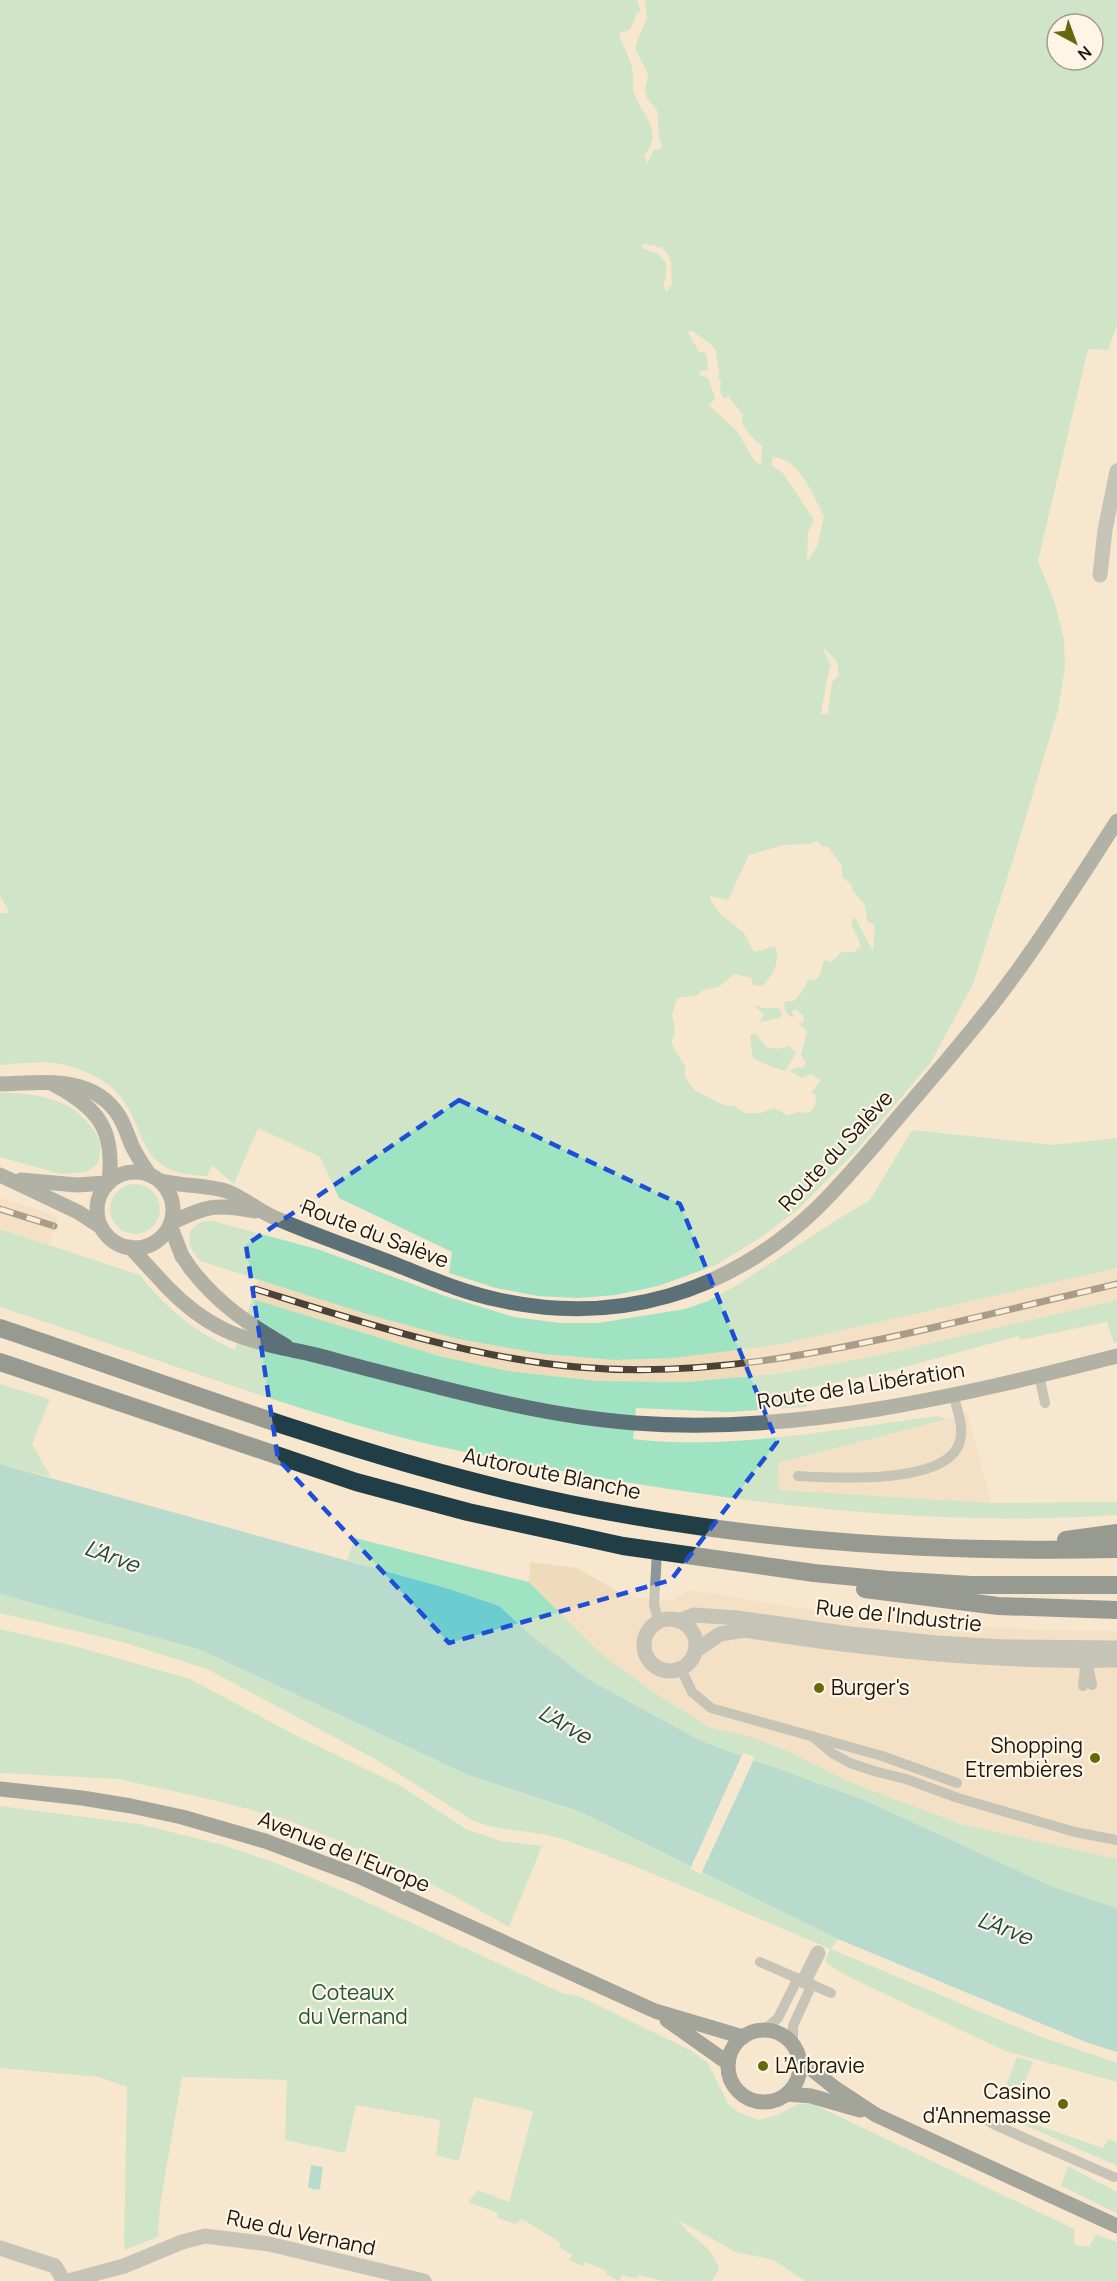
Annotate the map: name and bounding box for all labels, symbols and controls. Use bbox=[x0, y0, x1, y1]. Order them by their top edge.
north arrow bbox=[1045, 12, 1105, 72]
text: N bbox=[1073, 41, 1096, 65]
street label: Route du Salève bbox=[772, 1084, 899, 1217]
street label: Route du Salève bbox=[298, 1192, 453, 1274]
street label: Route de la Libération bbox=[755, 1355, 967, 1415]
street label: Autoroute Blanche bbox=[461, 1440, 644, 1506]
water label: L'Arve bbox=[80, 1532, 145, 1580]
street label: Rue de l'Industrie bbox=[815, 1592, 983, 1638]
place label: Burger's bbox=[831, 1673, 910, 1701]
marker: Burger's bbox=[812, 1681, 826, 1695]
water label: L'Arve bbox=[533, 1697, 598, 1752]
place label: Shopping Etrembières bbox=[965, 1731, 1083, 1783]
marker: Shopping Etrembières bbox=[1088, 1751, 1102, 1765]
street label: Avenue de l'Europe bbox=[254, 1804, 434, 1898]
water label: L'Arve bbox=[973, 1904, 1038, 1952]
park label: Coteaux du Vernand bbox=[298, 1978, 408, 2030]
place label: L’Arbravie bbox=[775, 2051, 865, 2079]
marker: L’Arbravie bbox=[756, 2059, 770, 2073]
place label: Casino d'Annemasse bbox=[923, 2077, 1051, 2129]
marker: Casino d'Annemasse bbox=[1056, 2097, 1070, 2111]
street label: Rue du Vernand bbox=[224, 2203, 378, 2261]

